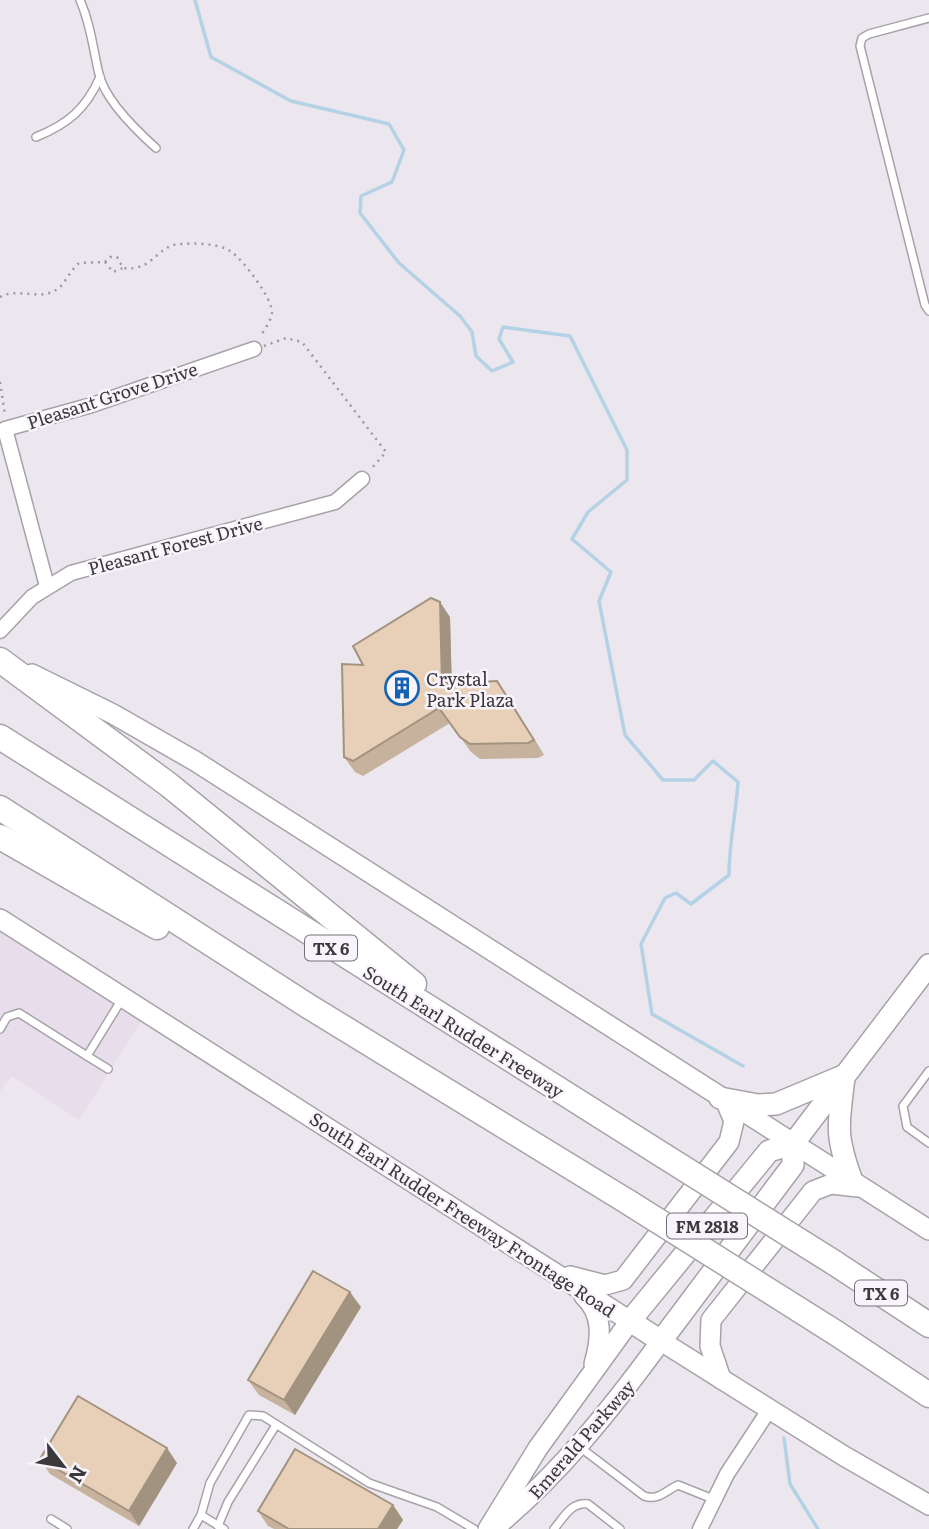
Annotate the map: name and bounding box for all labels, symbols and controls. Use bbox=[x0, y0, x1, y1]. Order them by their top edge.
street label: Pleasant Grove Drive bbox=[23, 355, 201, 435]
street label: Pleasant Forest Drive bbox=[85, 509, 265, 581]
place label: Crystal Park Plaza bbox=[426, 665, 514, 713]
building icon: Crystal Park Plaza bbox=[383, 669, 421, 707]
road number: TX 6 bbox=[305, 936, 357, 960]
street label: South Earl Rudder Freeway bbox=[358, 958, 570, 1104]
street label: South Earl Rudder Freeway Frontage Road bbox=[305, 1105, 621, 1323]
road number: FM 2818 bbox=[667, 1214, 747, 1238]
road number: TX 6 bbox=[855, 1280, 907, 1306]
street label: Emerald Parkway bbox=[522, 1373, 641, 1505]
north arrow bbox=[28, 1431, 98, 1501]
text: N bbox=[62, 1461, 95, 1489]

